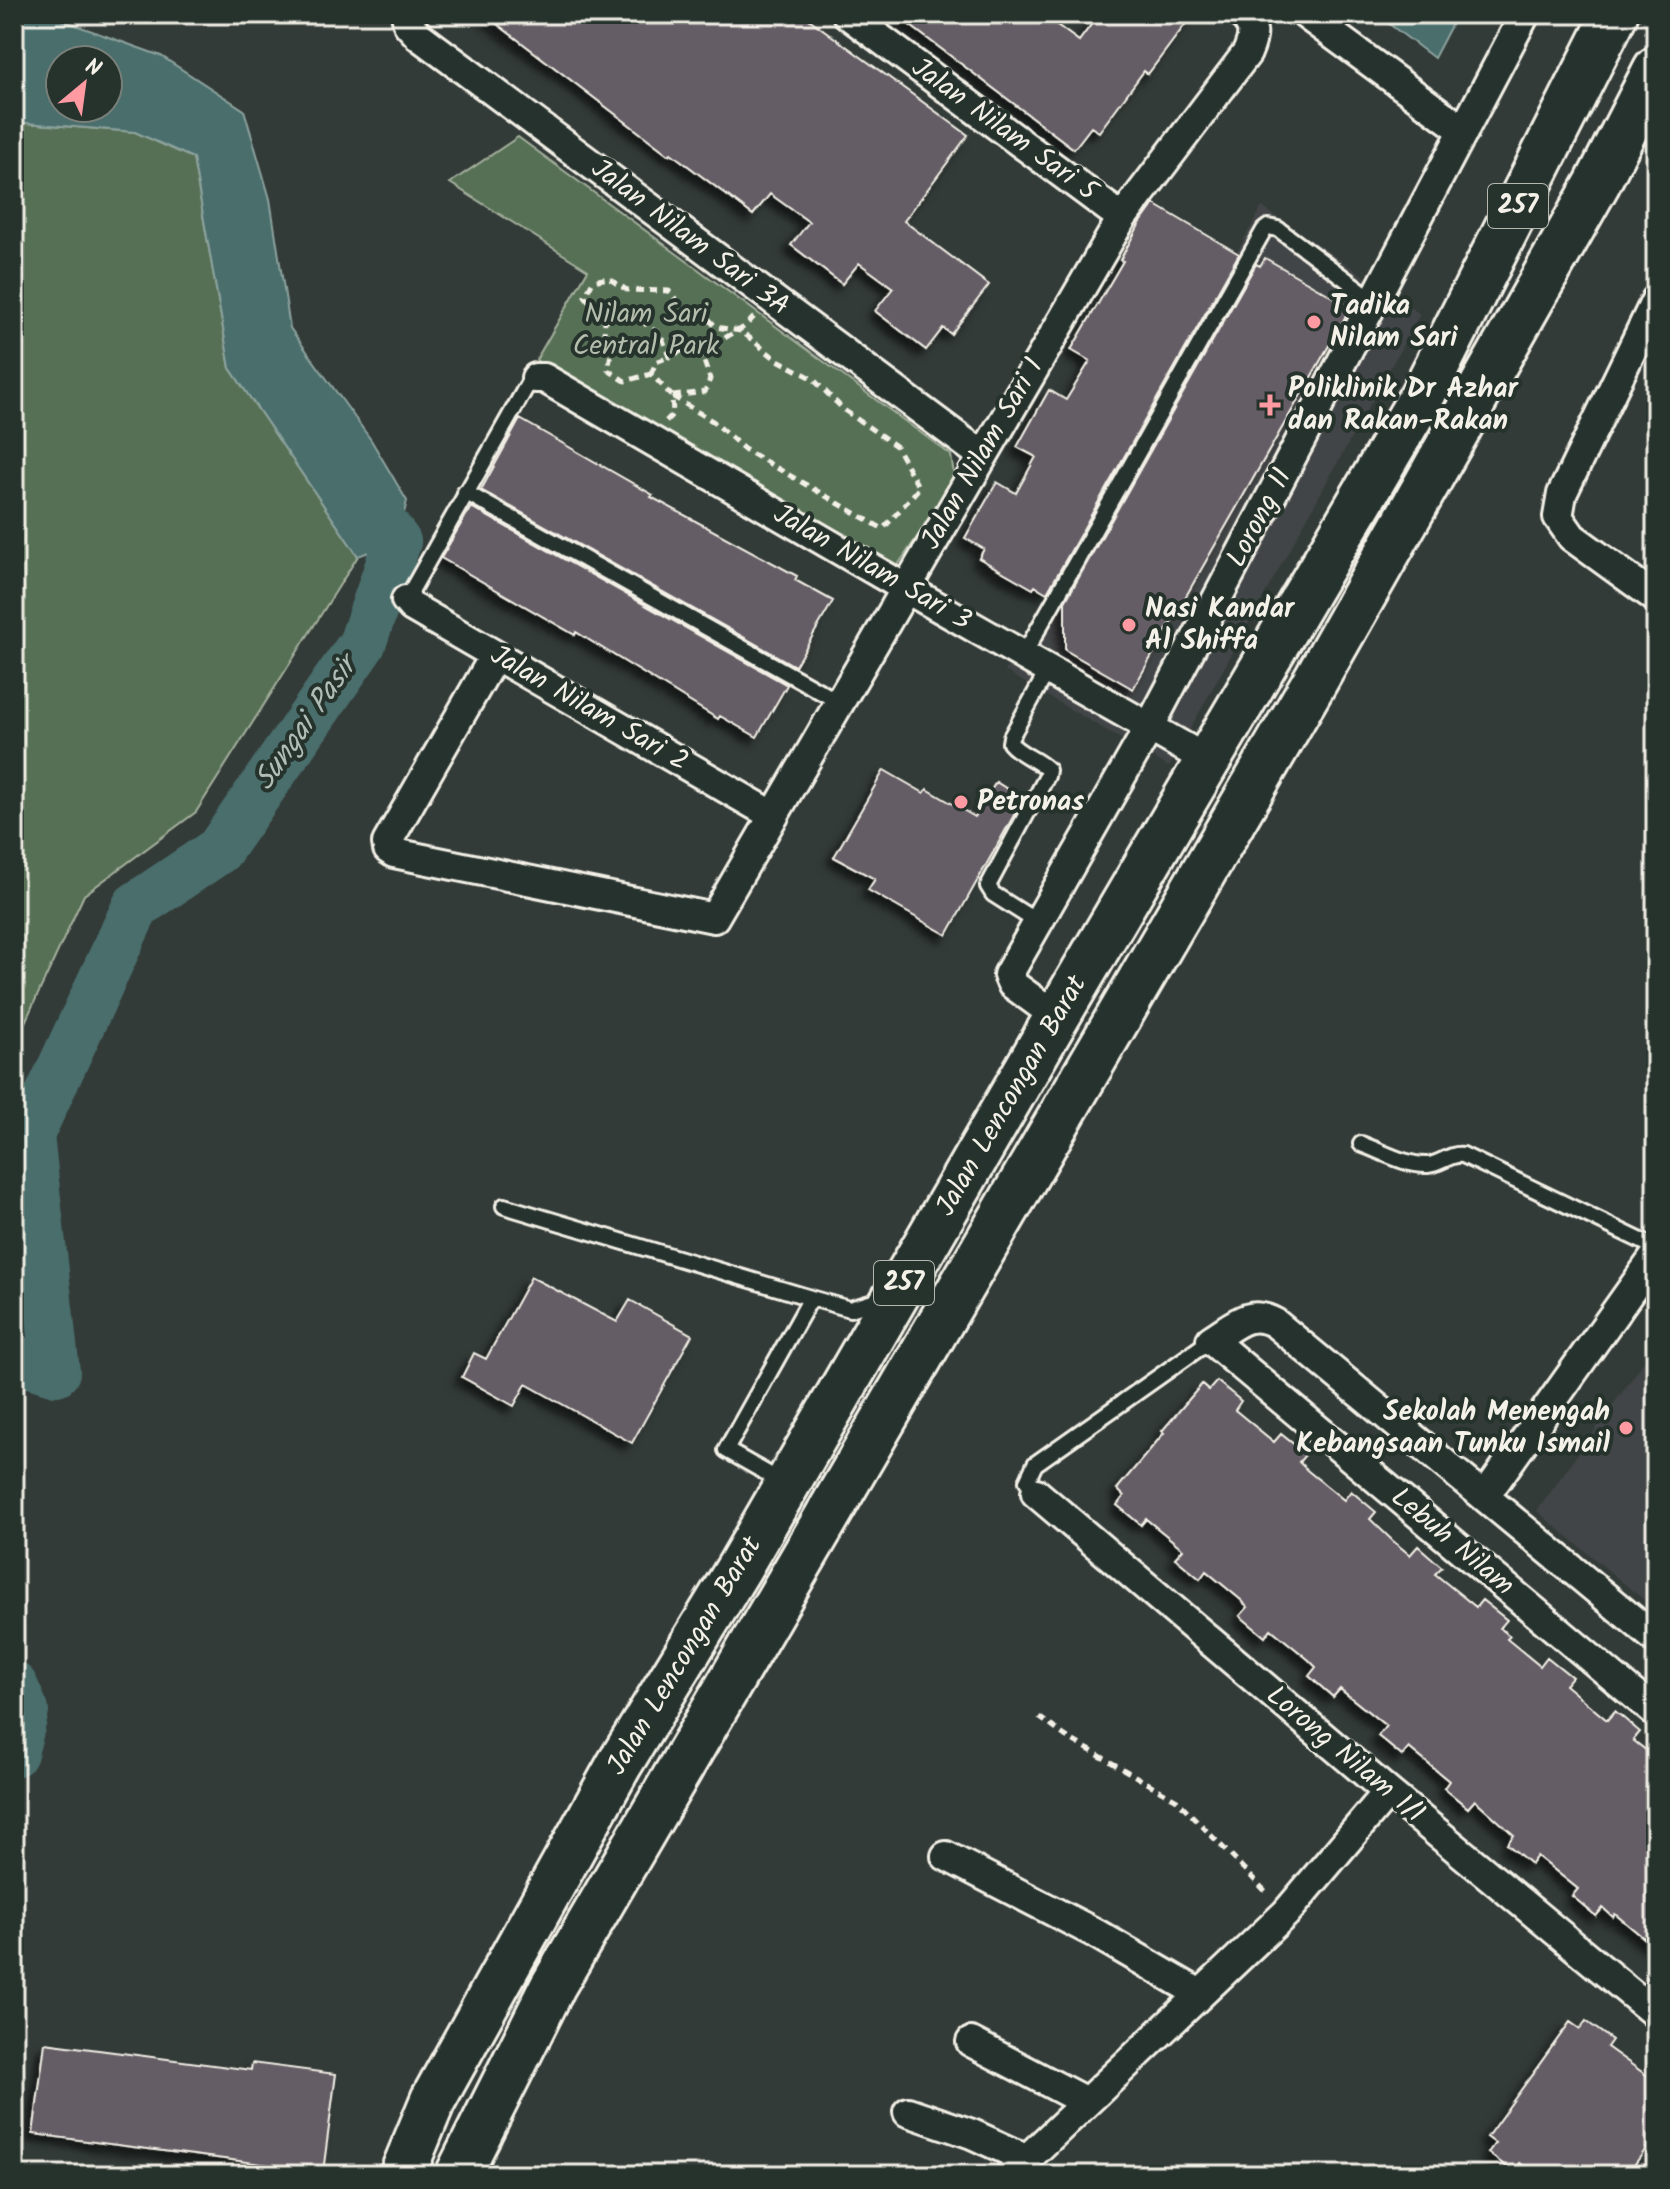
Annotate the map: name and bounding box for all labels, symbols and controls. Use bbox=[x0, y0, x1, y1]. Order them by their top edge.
north arrow bbox=[44, 44, 124, 124]
street label: Jalan Nilam Sari 5 bbox=[901, 47, 1108, 215]
text: N bbox=[78, 50, 107, 87]
street label: Jalan Nilam Sari 3A bbox=[581, 148, 799, 328]
road number: 257 bbox=[1488, 184, 1548, 228]
place label: Tadika Nilam Sari bbox=[1330, 284, 1458, 361]
park label: Nilam Sari Central Park bbox=[573, 292, 720, 369]
marker: Tadika Nilam Sari bbox=[1305, 313, 1323, 331]
street label: Jalan Nilam Sari 1 bbox=[910, 349, 1056, 559]
place label: Poliklinik Dr Azhar dan Rakan-Rakan bbox=[1288, 367, 1519, 444]
marker: Poliklinik Dr Azhar dan Rakan-Rakan bbox=[1259, 394, 1281, 416]
street label: Lorong 11 bbox=[1215, 460, 1305, 576]
street label: Jalan Nilam Sari 3 bbox=[764, 493, 980, 643]
place label: Nasi Kandar Al Shiffa bbox=[1145, 587, 1296, 664]
marker: Nasi Kandar Al Shiffa bbox=[1120, 616, 1138, 634]
street label: Jalan Nilam Sari 2 bbox=[481, 634, 697, 784]
water label: Sungai Pasir bbox=[242, 642, 373, 801]
place label: Petronas bbox=[977, 780, 1084, 825]
marker: Petronas bbox=[952, 793, 970, 811]
street label: Jalan Lencongan Barat bbox=[924, 966, 1100, 1225]
road number: 257 bbox=[874, 1261, 934, 1305]
place label: Sekolah Menengah Kebangsaan Tunku Ismail bbox=[1296, 1390, 1611, 1467]
marker: Sekolah Menengah Kebangsaan Tunku Ismail bbox=[1617, 1419, 1635, 1437]
street label: Lebuh Nilam bbox=[1380, 1476, 1524, 1608]
street label: Jalan Lencongan Barat bbox=[596, 1527, 775, 1784]
street label: Lorong Nilam 1/1 bbox=[1255, 1675, 1435, 1835]

